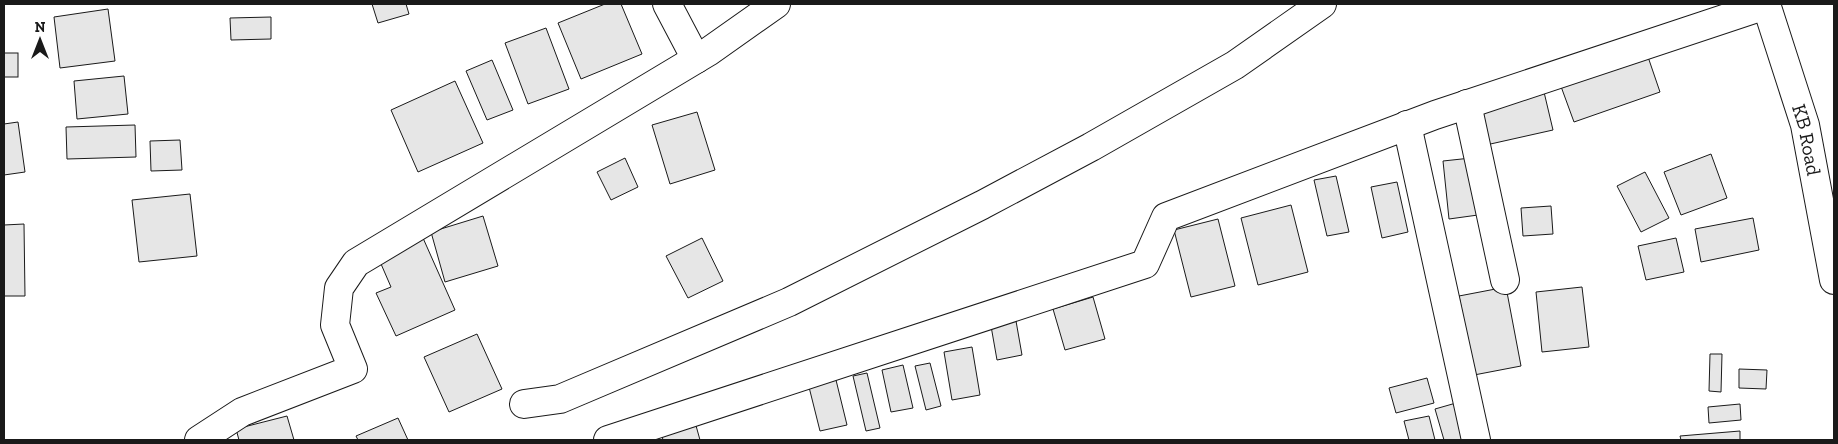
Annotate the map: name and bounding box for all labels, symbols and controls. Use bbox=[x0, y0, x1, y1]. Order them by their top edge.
north arrow bbox=[15, 15, 65, 65]
text: N bbox=[35, 19, 46, 36]
street label: KB Road bbox=[1787, 101, 1826, 177]

